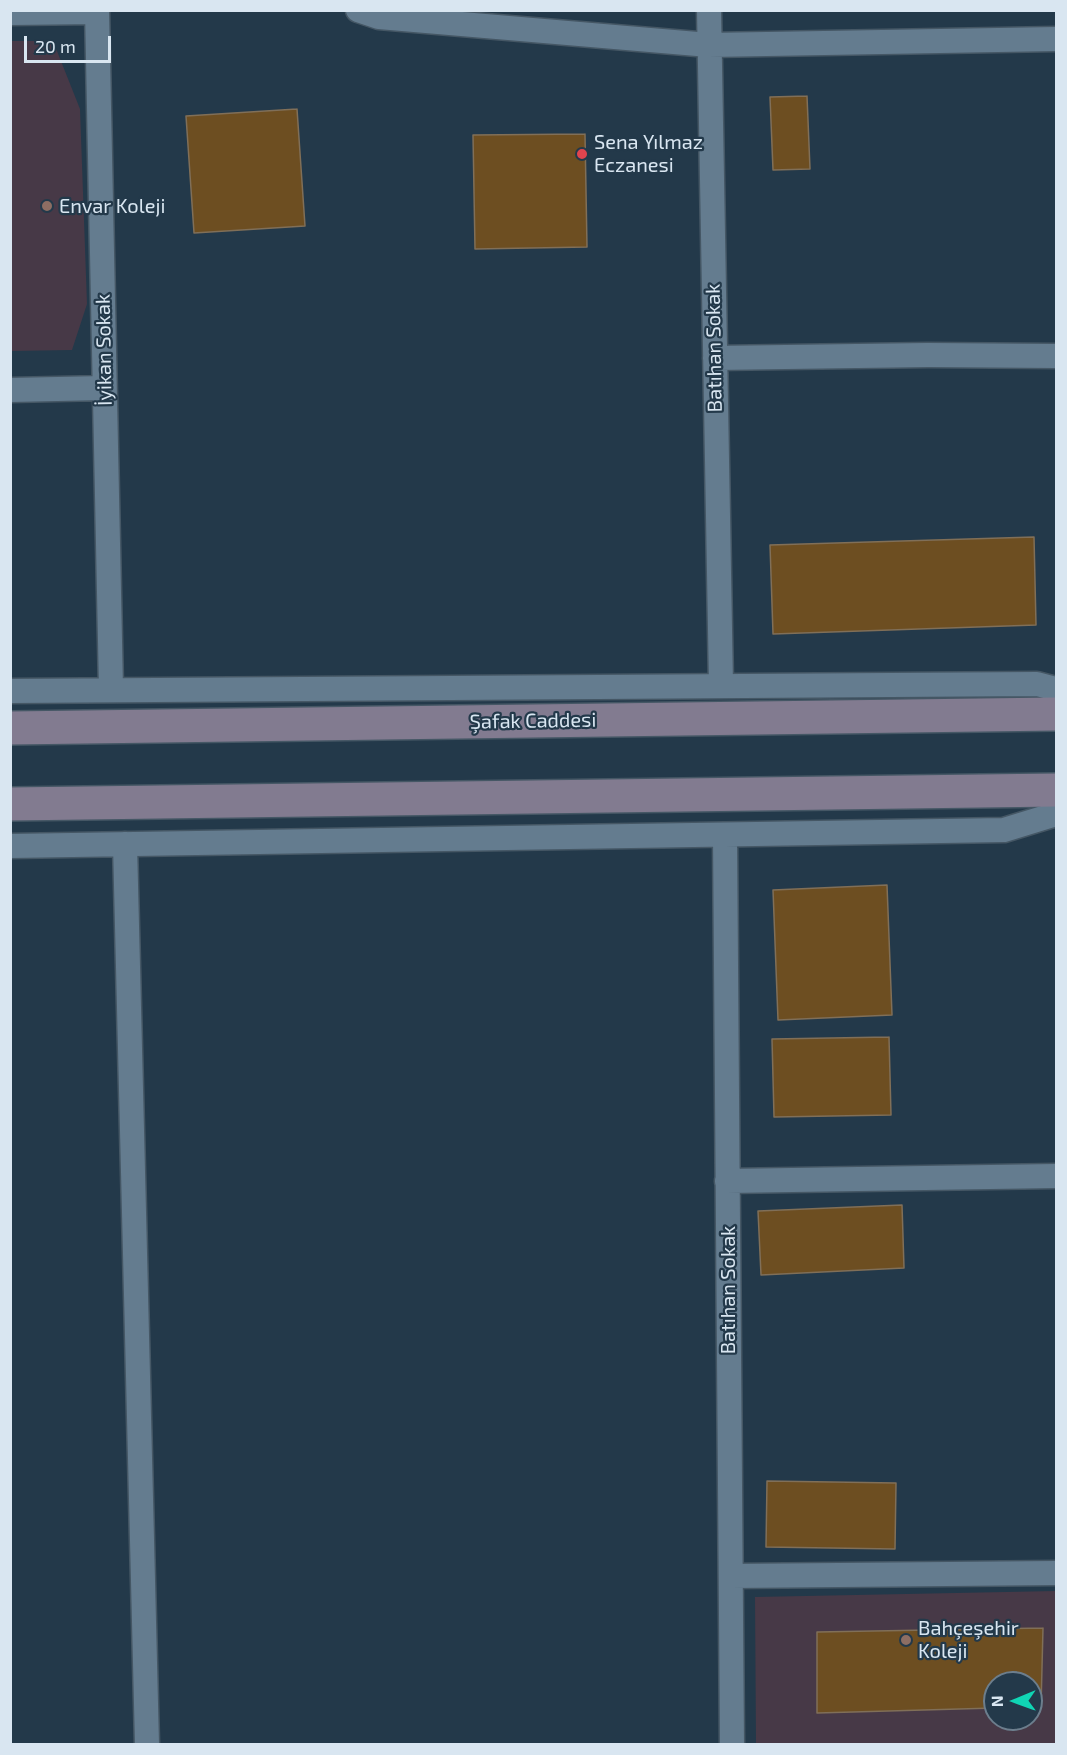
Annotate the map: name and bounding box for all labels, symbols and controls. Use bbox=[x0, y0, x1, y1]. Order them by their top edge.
scale bar bbox=[27, 24, 114, 62]
text: 20 m bbox=[35, 35, 76, 57]
place label: Sena Yılmaz Eczanesi bbox=[594, 130, 703, 177]
marker: Sena Yılmaz Eczanesi bbox=[575, 147, 589, 161]
place label: Envar Koleji bbox=[59, 194, 165, 218]
marker: Envar Koleji bbox=[40, 199, 54, 213]
street label: Batıhan Sokak bbox=[701, 284, 727, 412]
street label: İyikan Sokak bbox=[91, 294, 117, 406]
street label: Şafak Caddesi bbox=[470, 708, 596, 734]
street label: Batıhan Sokak bbox=[716, 1226, 740, 1354]
place label: Bahçeşehir Koleji bbox=[918, 1616, 1019, 1663]
marker: Bahçeşehir Koleji bbox=[899, 1633, 913, 1647]
north arrow bbox=[983, 1671, 1043, 1731]
text: N bbox=[987, 1695, 1006, 1707]

